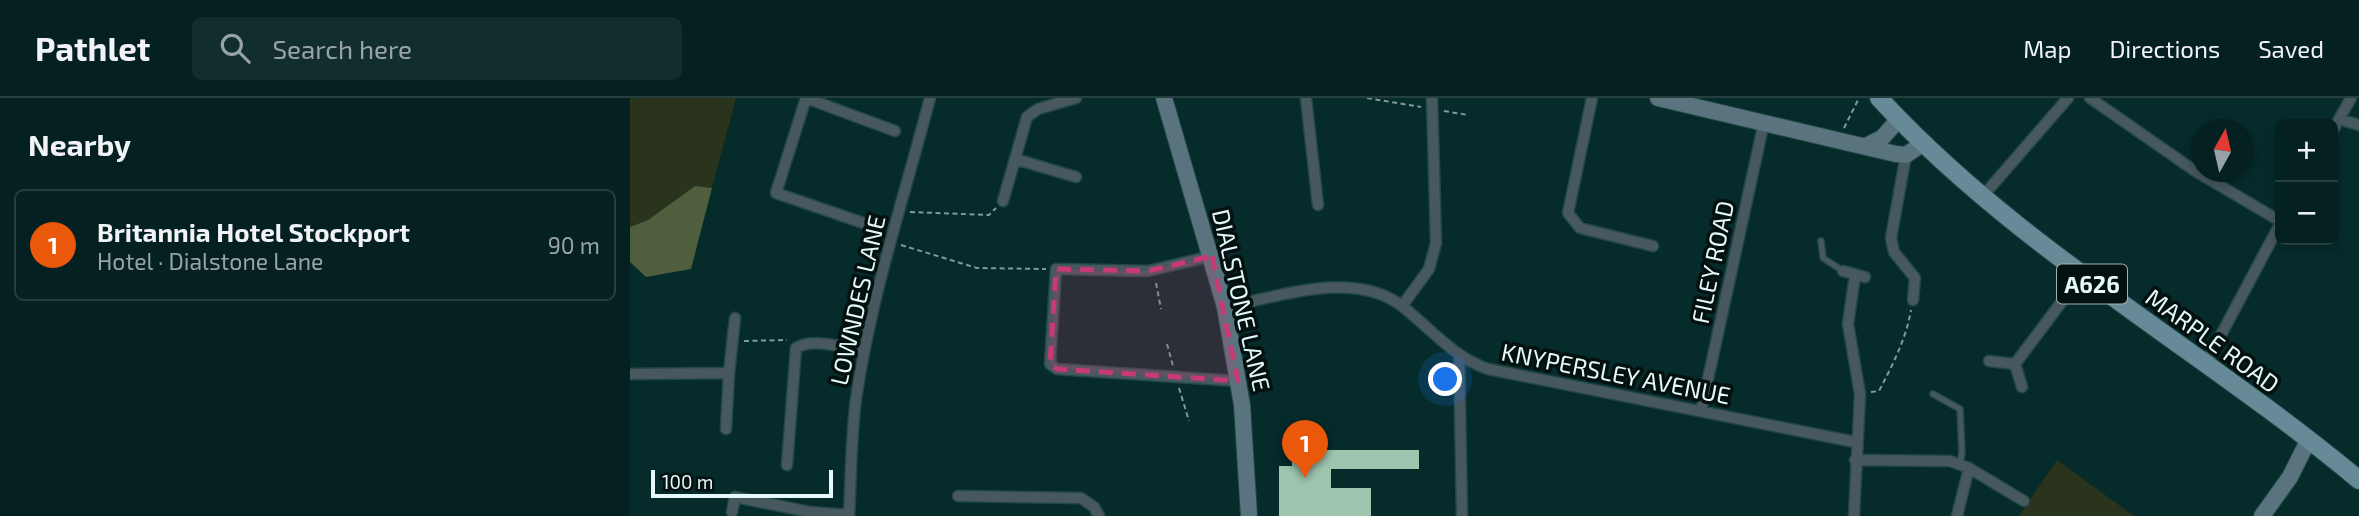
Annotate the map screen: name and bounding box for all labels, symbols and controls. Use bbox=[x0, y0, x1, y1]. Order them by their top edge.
search box bbox=[192, 17, 682, 80]
text: Pathlet bbox=[35, 28, 150, 68]
icon: search bbox=[216, 29, 254, 67]
text: Search here bbox=[272, 33, 412, 64]
text: Map bbox=[2023, 34, 2071, 63]
text: Directions bbox=[2109, 34, 2220, 63]
text: Saved bbox=[2258, 34, 2324, 63]
north arrow bbox=[2191, 119, 2254, 182]
map controls bbox=[2275, 119, 2338, 245]
button: + bbox=[2275, 119, 2338, 182]
text: Nearby bbox=[28, 126, 131, 162]
button: − bbox=[2275, 182, 2338, 245]
street label: FILEY ROAD bbox=[1685, 198, 1739, 326]
street label: DIALSTONE LANE bbox=[1207, 206, 1277, 394]
street label: LOWNDES LANE bbox=[823, 212, 891, 388]
text: Britannia Hotel Stockport bbox=[97, 216, 410, 247]
text: 1 bbox=[48, 231, 58, 259]
text: 90 m bbox=[548, 231, 600, 259]
text: Hotel · Dialstone Lane bbox=[97, 247, 323, 275]
road number: A626 bbox=[2057, 265, 2127, 304]
street label: MARPLE ROAD bbox=[2141, 282, 2285, 398]
street label: KNYPERSLEY AVENUE bbox=[1499, 337, 1733, 409]
your location bbox=[1428, 362, 1462, 396]
pin: 1 bbox=[1282, 420, 1328, 478]
scale bar bbox=[651, 467, 833, 499]
text: 100 m bbox=[662, 470, 713, 493]

